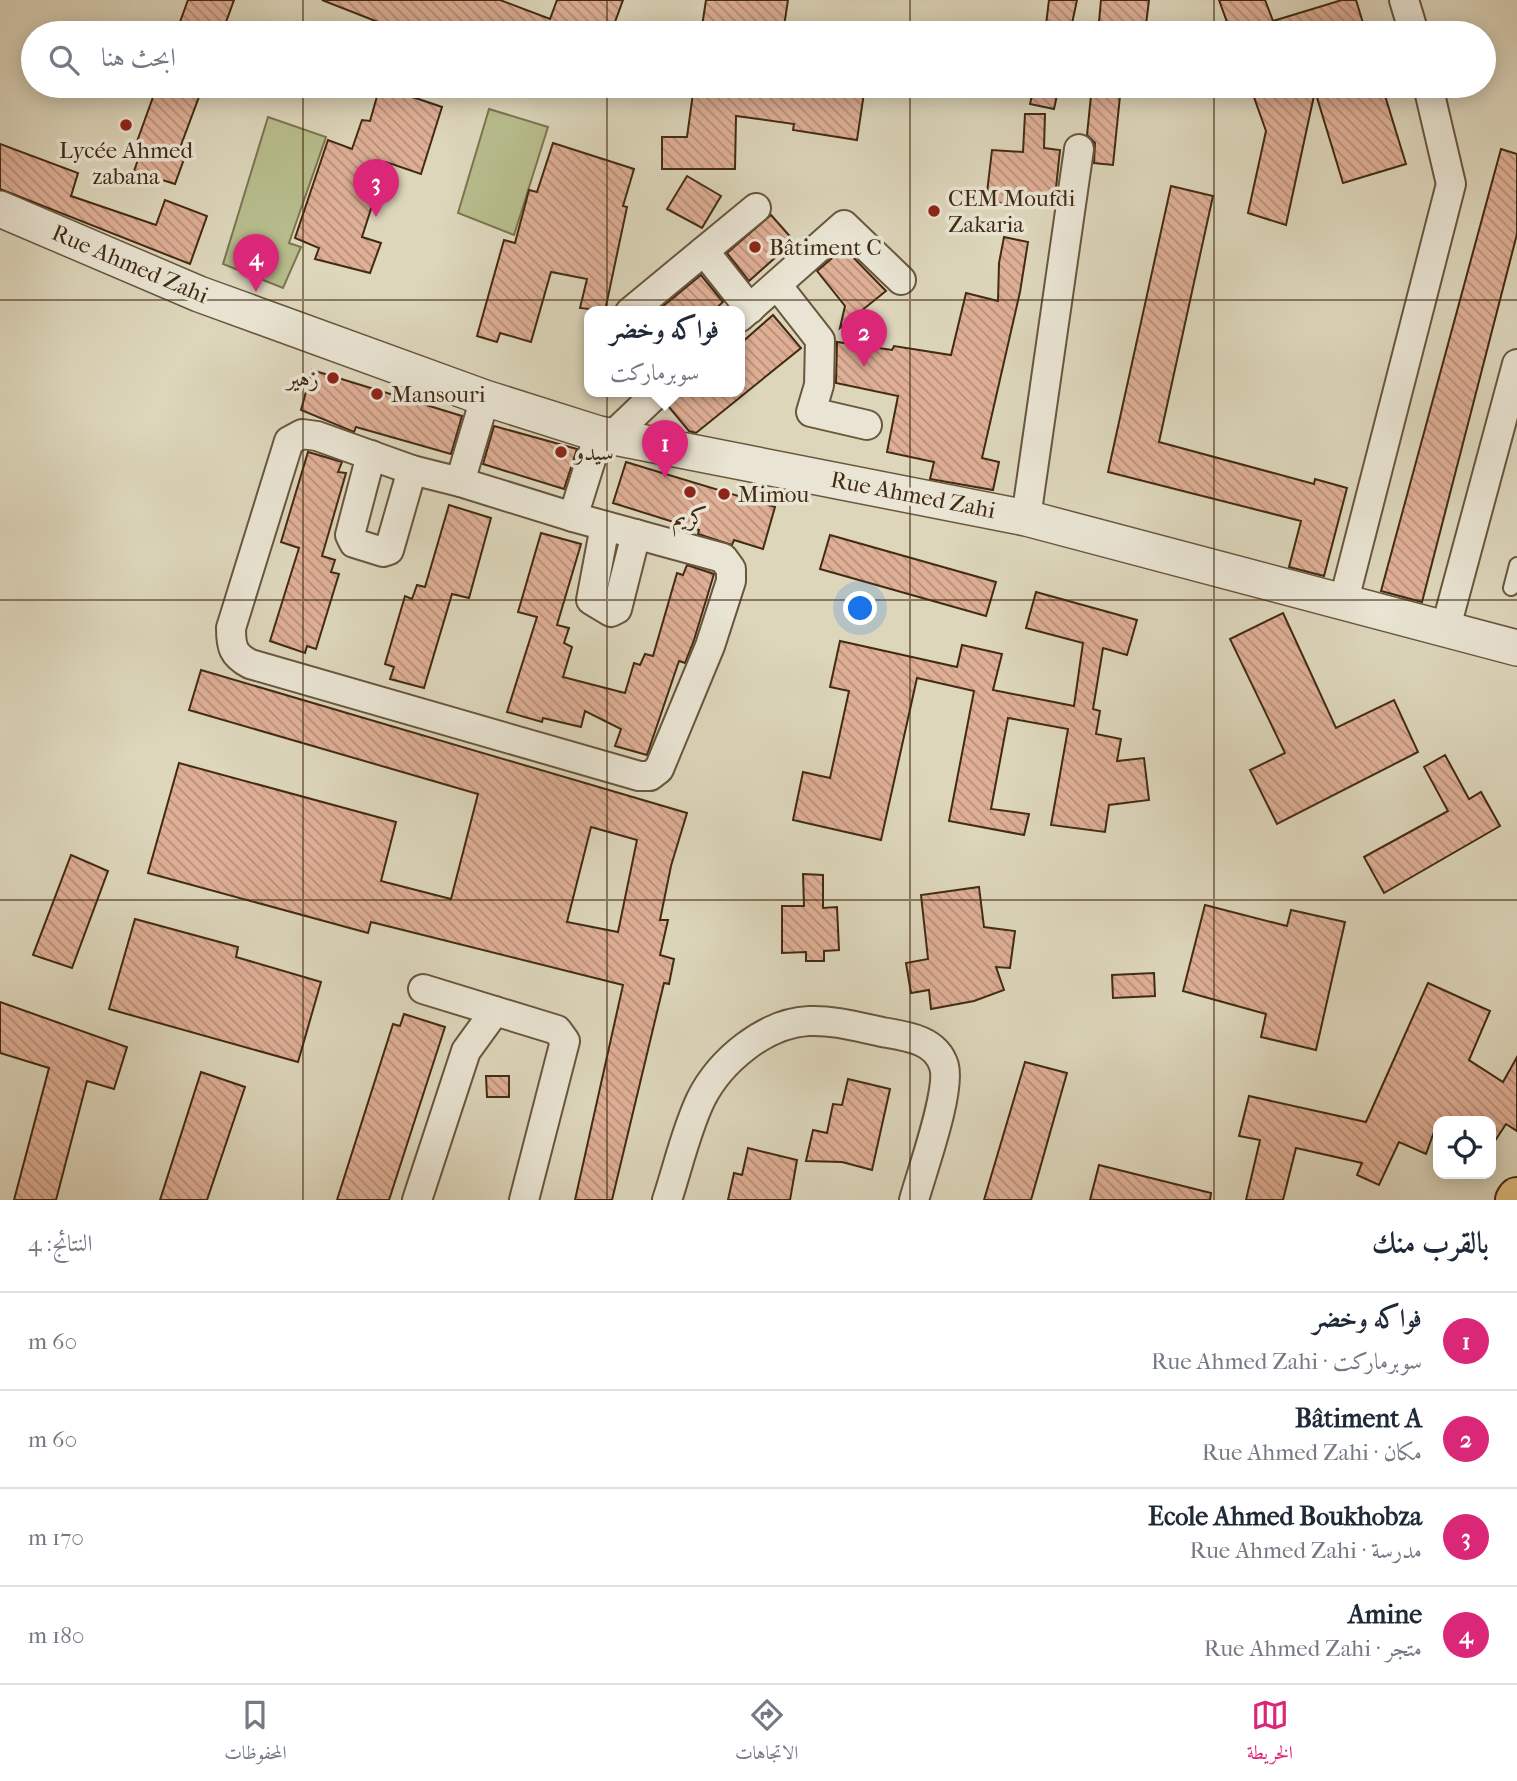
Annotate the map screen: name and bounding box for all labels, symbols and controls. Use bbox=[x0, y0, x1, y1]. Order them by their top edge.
search box bbox=[21, 21, 1496, 98]
icon: search bbox=[45, 41, 83, 79]
text: ابحث هنا bbox=[101, 42, 176, 73]
marker: Lycée Ahmed zabana bbox=[118, 117, 134, 133]
place label: Lycée Ahmed zabana bbox=[59, 137, 193, 190]
pin: 3 bbox=[353, 159, 399, 217]
place label: CEM Moufdi Zakaria bbox=[948, 185, 1075, 238]
marker: CEM Moufdi Zakaria bbox=[926, 203, 942, 219]
street label: Rue Ahmed Zahi bbox=[48, 219, 212, 309]
pin: 4 bbox=[233, 234, 279, 292]
place label: Bâtiment C bbox=[769, 234, 882, 261]
marker: Bâtiment C bbox=[747, 239, 763, 255]
popup bbox=[584, 306, 745, 397]
pin: 2 bbox=[841, 309, 887, 367]
text: فواكه وخضر bbox=[610, 314, 719, 345]
text: سوبرماركت bbox=[610, 359, 699, 386]
place label: زهير bbox=[285, 365, 319, 392]
marker: زهير bbox=[325, 370, 341, 386]
place label: Mansouri bbox=[391, 381, 486, 408]
marker: Mansouri bbox=[369, 386, 385, 402]
pin: 1 bbox=[642, 420, 688, 478]
place label: سيدو bbox=[573, 439, 614, 466]
marker: سيدو bbox=[553, 444, 569, 460]
street label: Rue Ahmed Zahi bbox=[828, 466, 998, 524]
place label: Mimou bbox=[738, 481, 809, 508]
marker: كريم bbox=[682, 484, 698, 500]
marker: Mimou bbox=[716, 486, 732, 502]
place label: كريم bbox=[673, 504, 707, 537]
your location bbox=[843, 591, 877, 625]
map controls bbox=[1433, 1116, 1496, 1179]
button: locate bbox=[1433, 1116, 1496, 1179]
text: بالقرب منك bbox=[1372, 1226, 1489, 1261]
text: النتائج: 4 bbox=[28, 1230, 92, 1257]
text: فواكه وخضر bbox=[1313, 1303, 1422, 1334]
text: 60 m bbox=[28, 1328, 77, 1355]
text: 1 bbox=[1462, 1328, 1470, 1355]
text: سوبرماركت · Rue Ahmed Zahi bbox=[1151, 1348, 1422, 1375]
text: Bâtiment A bbox=[1295, 1403, 1422, 1434]
text: 60 m bbox=[28, 1426, 77, 1453]
text: 2 bbox=[1460, 1426, 1472, 1453]
text: مكان · Rue Ahmed Zahi bbox=[1202, 1439, 1422, 1466]
text: Ecole Ahmed Boukhobza bbox=[1148, 1501, 1422, 1532]
text: 170 m bbox=[28, 1524, 84, 1551]
text: 3 bbox=[1461, 1524, 1471, 1551]
text: مدرسة · Rue Ahmed Zahi bbox=[1190, 1537, 1422, 1564]
text: Amine bbox=[1348, 1599, 1422, 1630]
text: 180 m bbox=[28, 1622, 85, 1649]
text: 4 bbox=[1459, 1622, 1473, 1649]
text: متجر · Rue Ahmed Zahi bbox=[1204, 1635, 1422, 1662]
tab: المحفوظات bbox=[224, 1696, 287, 1771]
tab: الاتجاهات bbox=[735, 1696, 798, 1771]
tab: الخريطة bbox=[1247, 1696, 1293, 1771]

